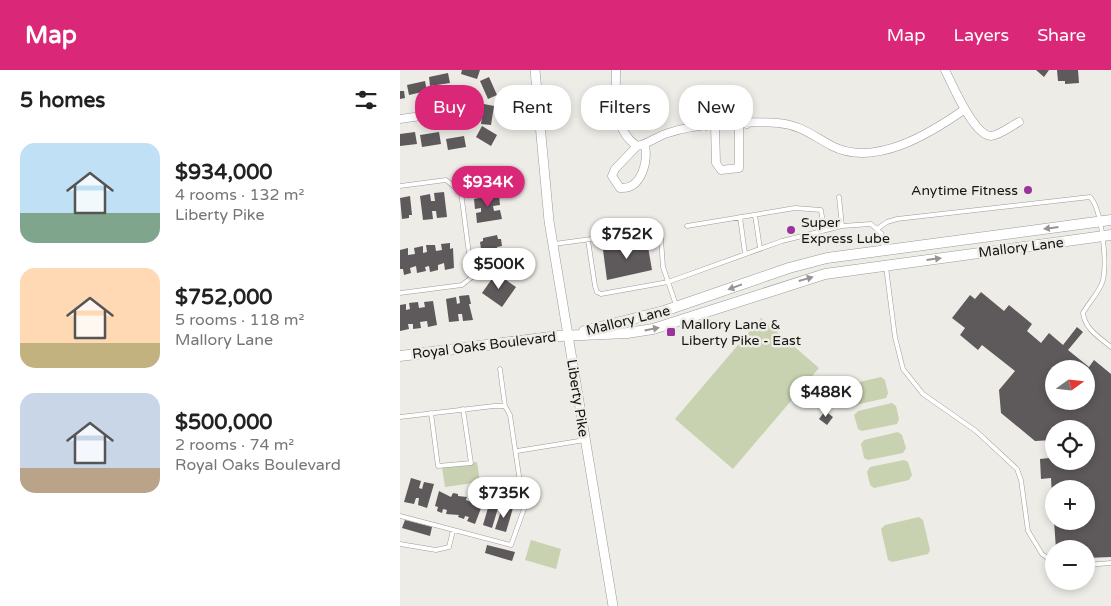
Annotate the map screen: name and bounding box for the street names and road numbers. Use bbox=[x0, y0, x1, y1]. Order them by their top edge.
street label: Mallory Lane bbox=[977, 234, 1065, 261]
street label: Mallory Lane bbox=[584, 302, 672, 339]
street label: Royal Oaks Boulevard bbox=[411, 328, 557, 363]
street label: Liberty Pike bbox=[563, 358, 592, 438]

